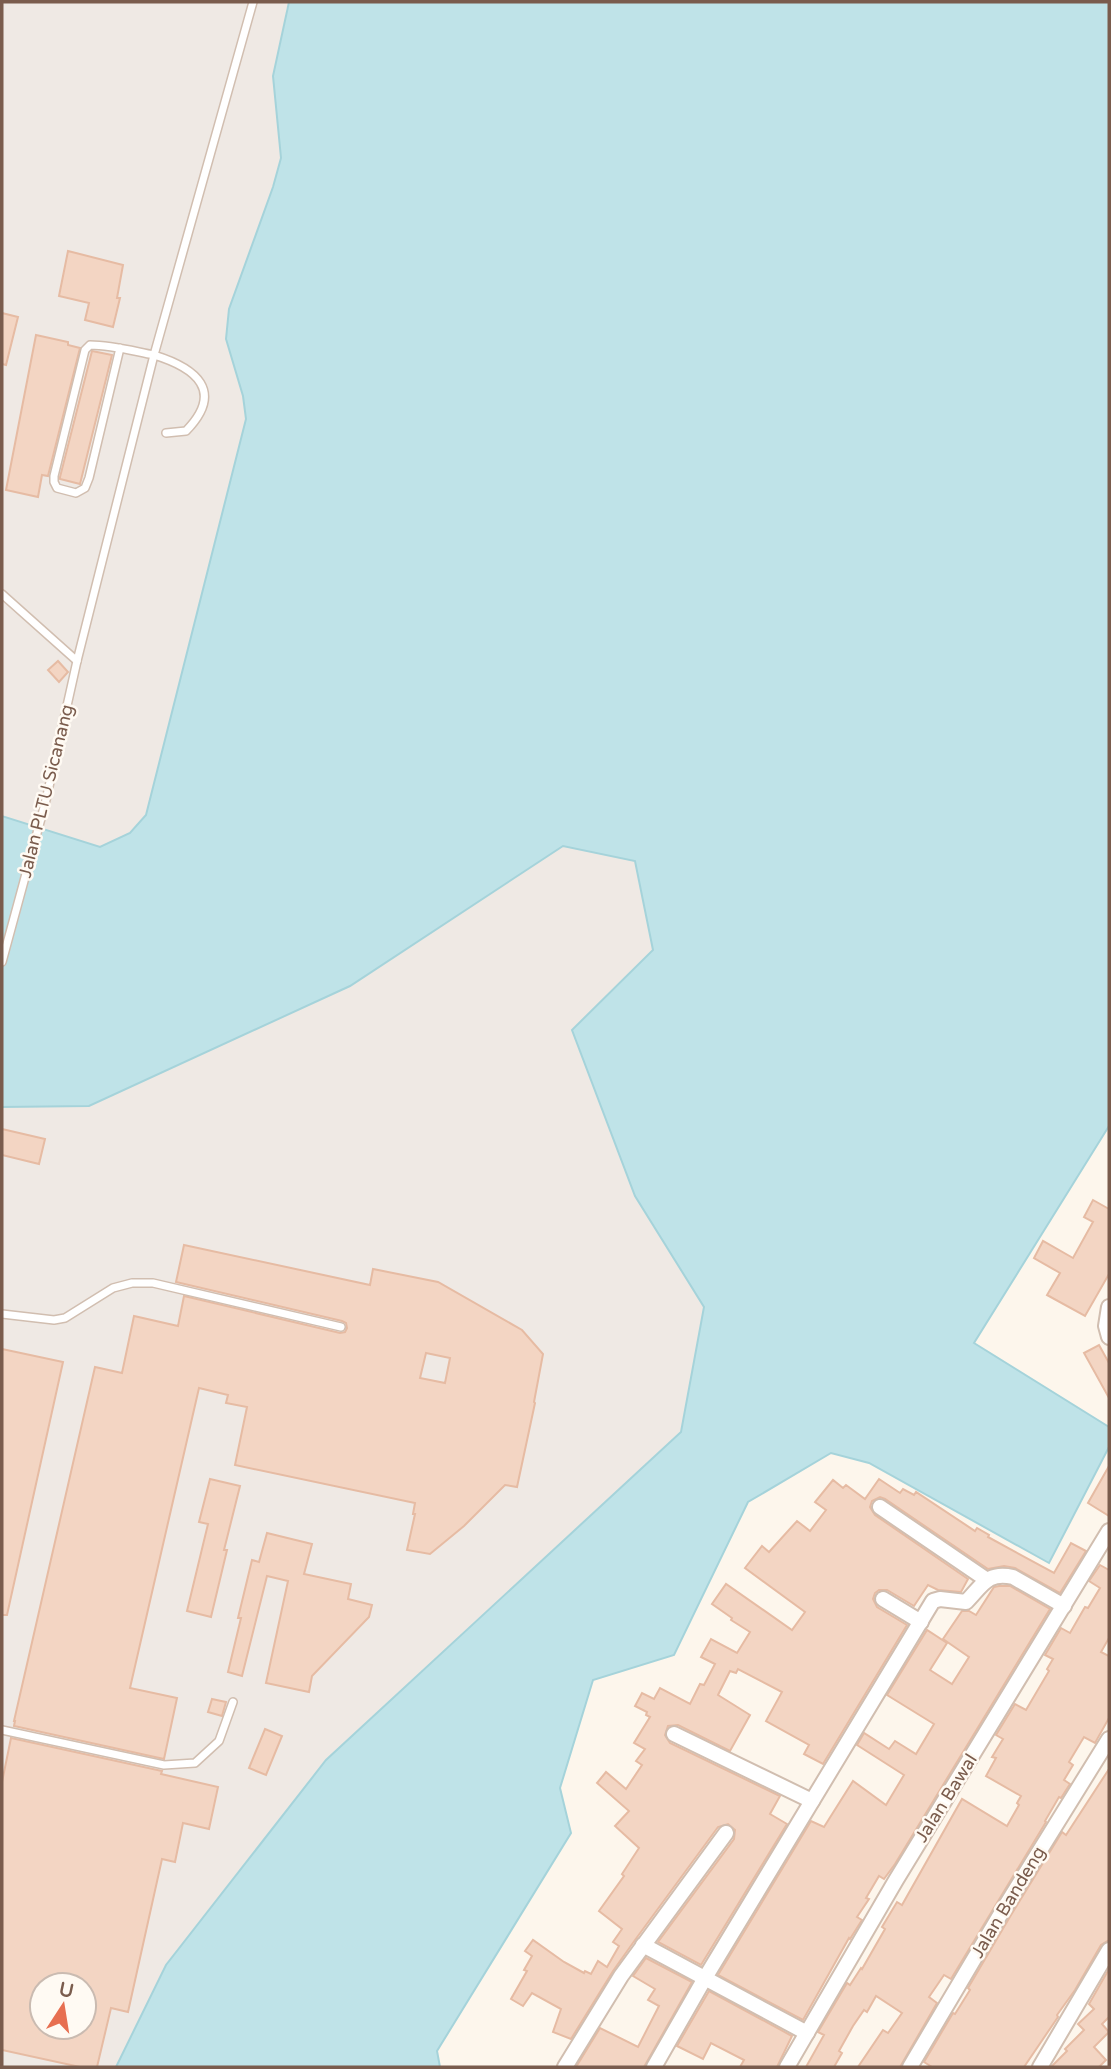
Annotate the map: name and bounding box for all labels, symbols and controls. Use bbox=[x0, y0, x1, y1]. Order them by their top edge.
street label: Jalan PLTU Sicanang bbox=[14, 702, 78, 880]
street label: Jalan Bawal bbox=[910, 1750, 982, 1846]
street label: Jalan Bandeng bbox=[966, 1842, 1050, 1962]
north arrow bbox=[28, 1971, 98, 2041]
text: U bbox=[57, 1978, 76, 2003]

